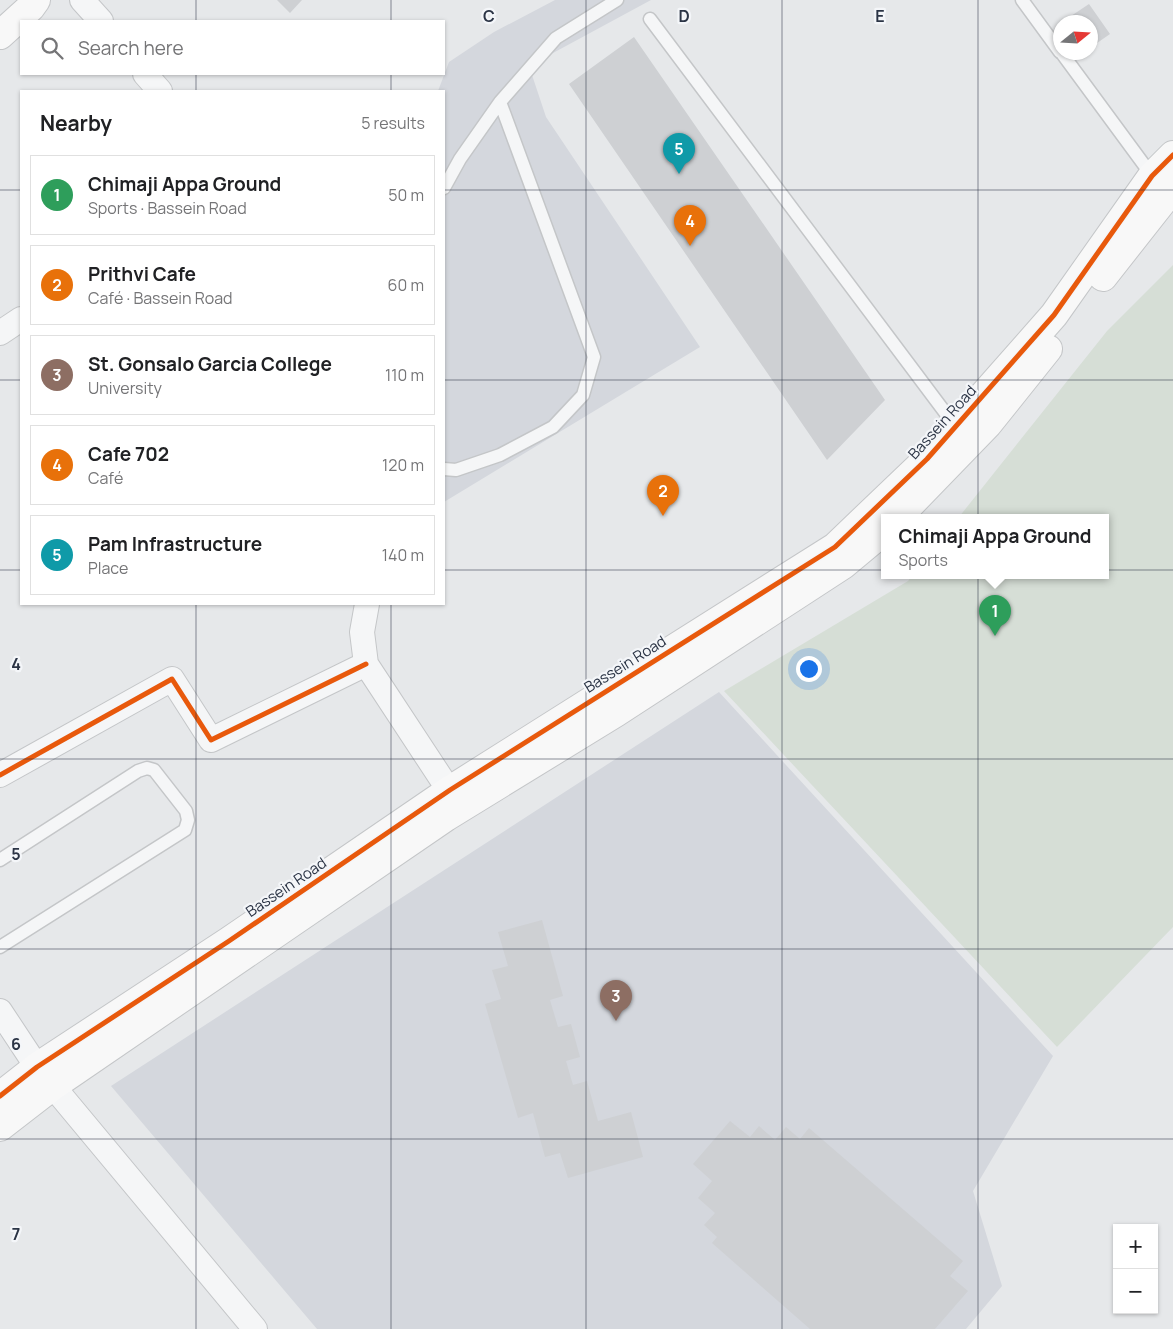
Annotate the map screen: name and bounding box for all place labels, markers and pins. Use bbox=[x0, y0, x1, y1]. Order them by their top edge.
pin: 5 bbox=[663, 133, 695, 174]
pin: 4 bbox=[674, 205, 706, 246]
pin: 2 bbox=[647, 475, 679, 516]
pin: 1 bbox=[979, 595, 1011, 636]
pin: 3 bbox=[600, 980, 632, 1021]

